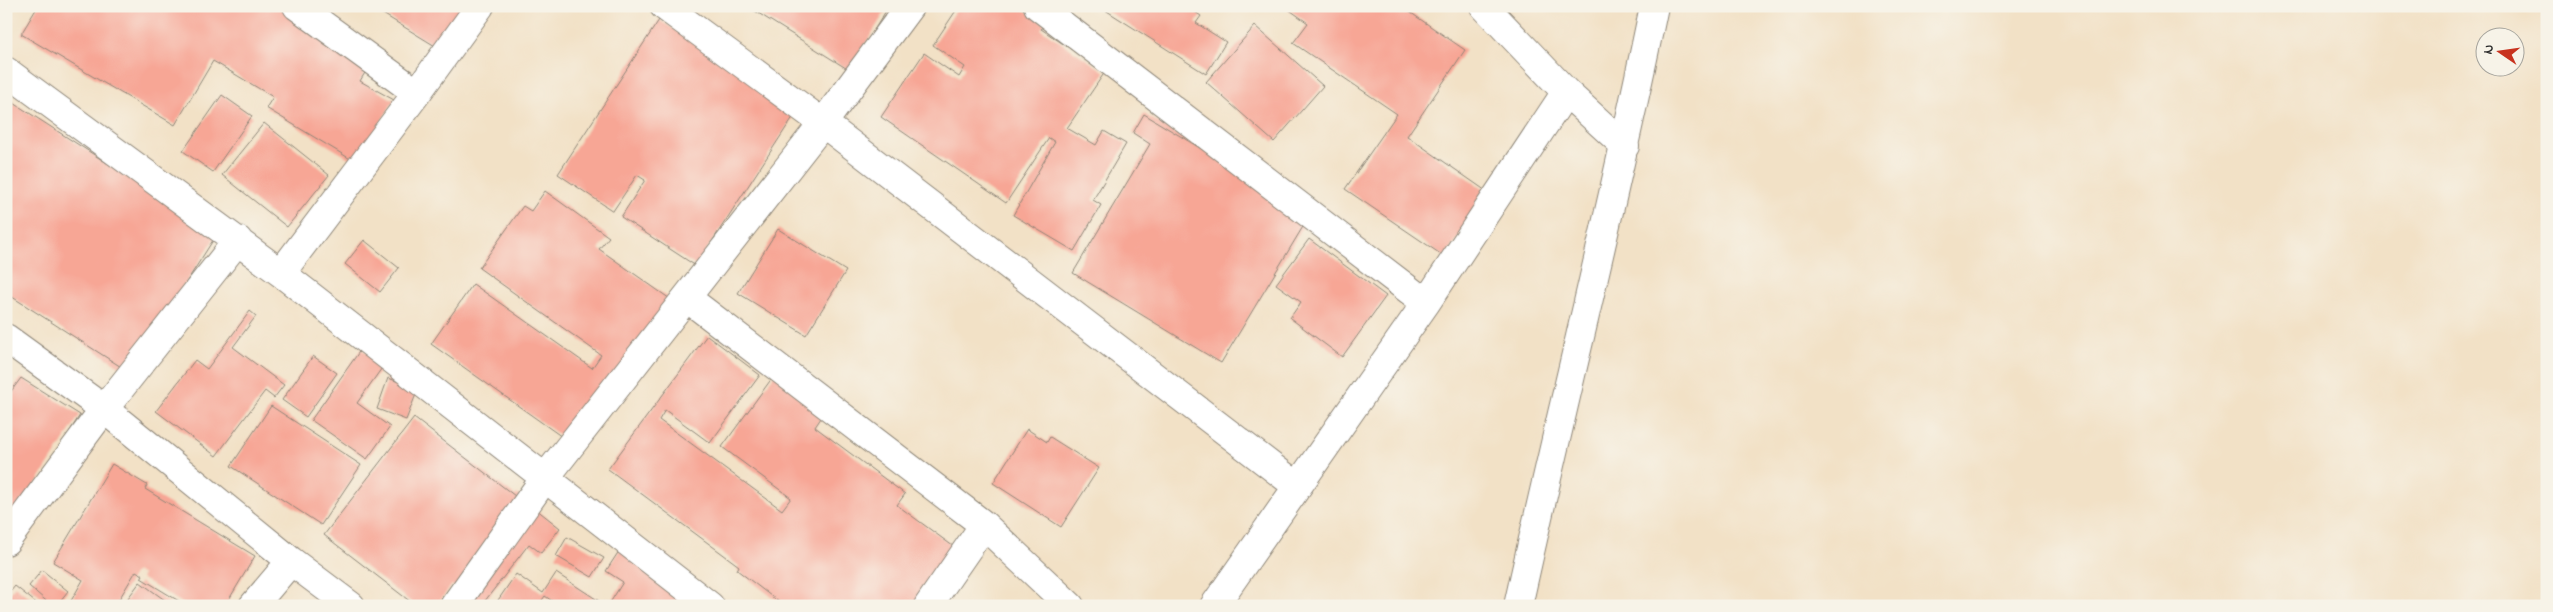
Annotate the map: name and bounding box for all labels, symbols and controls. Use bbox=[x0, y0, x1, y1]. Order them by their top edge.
north arrow bbox=[2476, 28, 2526, 78]
text: N bbox=[2478, 42, 2500, 56]

